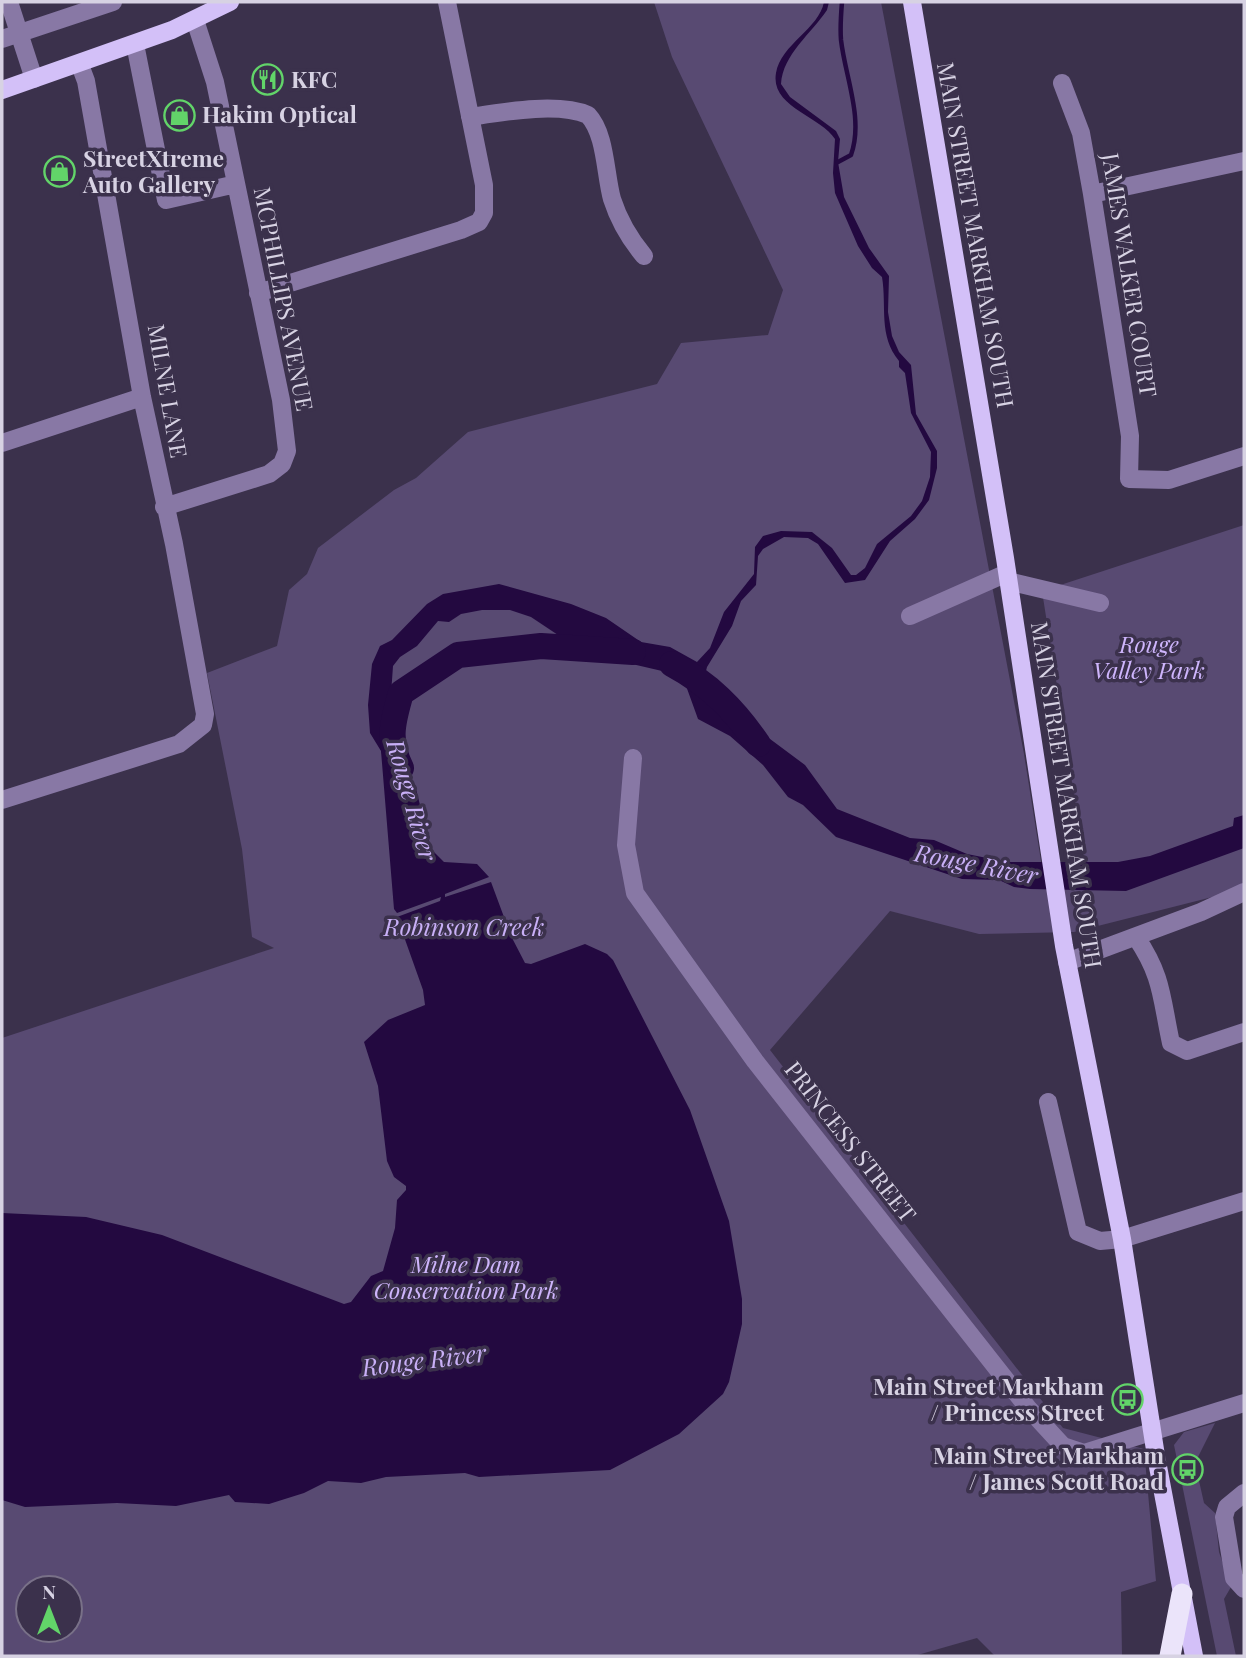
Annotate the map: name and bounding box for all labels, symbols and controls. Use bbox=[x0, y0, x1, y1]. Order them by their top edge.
street label: MAIN STREET MARKHAM SOUTH bbox=[931, 59, 1022, 410]
restaurant icon: KFC bbox=[251, 63, 285, 97]
place label: KFC bbox=[291, 63, 337, 94]
shop icon: Hakim Optical bbox=[162, 98, 196, 132]
place label: Hakim Optical bbox=[202, 98, 357, 129]
place label: StreetXtreme Auto Gallery bbox=[82, 142, 224, 199]
street label: JAMES WALKER COURT bbox=[1096, 150, 1165, 399]
shop icon: StreetXtreme Auto Gallery bbox=[43, 155, 77, 189]
street label: MCPHILLIPS AVENUE bbox=[248, 184, 321, 413]
street label: MILNE LANE bbox=[141, 322, 195, 460]
street label: MAIN STREET MARKHAM SOUTH bbox=[1025, 619, 1110, 970]
park label: Rouge Valley Park bbox=[1093, 628, 1205, 685]
water label: Rouge River bbox=[380, 734, 446, 865]
water label: Rouge River bbox=[911, 835, 1041, 891]
water label: Robinson Creek bbox=[383, 910, 544, 942]
street label: PRINCESS STREET bbox=[778, 1054, 924, 1228]
park label: Milne Dam Conservation Park bbox=[374, 1248, 559, 1305]
water label: Rouge River bbox=[359, 1335, 488, 1383]
place label: Main Street Markham / Princess Street bbox=[873, 1370, 1105, 1427]
bus stop icon: Main Street Markham / Princess Street bbox=[1110, 1383, 1144, 1417]
place label: Main Street Markham / James Scott Road bbox=[933, 1439, 1164, 1496]
bus stop icon: Main Street Markham / James Scott Road bbox=[1170, 1452, 1204, 1486]
north arrow bbox=[14, 1574, 84, 1644]
text: N bbox=[42, 1578, 56, 1604]

